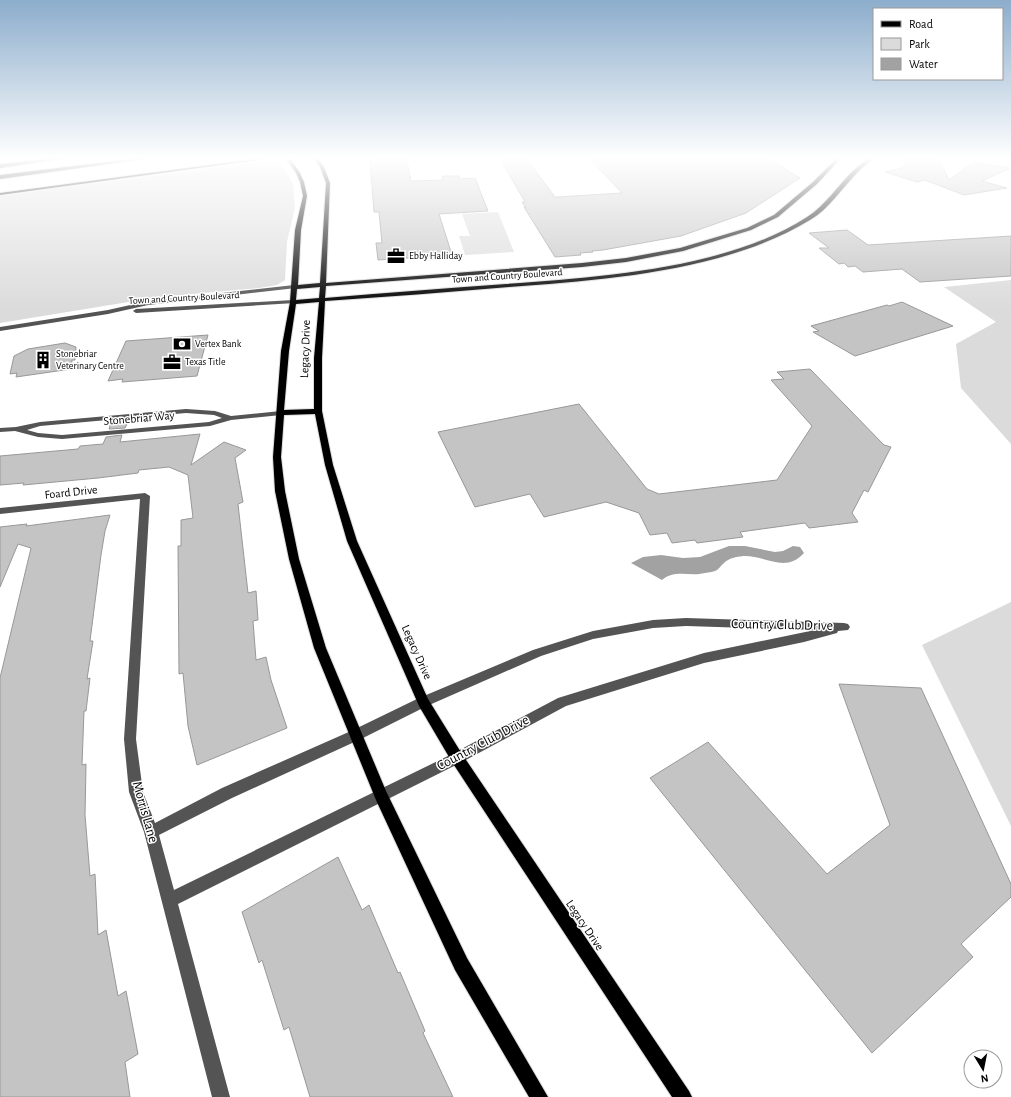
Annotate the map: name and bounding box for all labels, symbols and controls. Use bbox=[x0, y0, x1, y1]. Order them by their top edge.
legend bbox=[873, 8, 1003, 80]
text: Road bbox=[909, 18, 933, 30]
text: Park bbox=[909, 38, 930, 50]
text: Water bbox=[909, 58, 938, 70]
office icon: Ebby Halliday bbox=[386, 246, 406, 266]
place label: Ebby Halliday bbox=[409, 251, 463, 261]
street label: Town and Country Boulevard bbox=[451, 267, 563, 285]
street label: Town and Country Boulevard bbox=[128, 290, 240, 306]
street label: Legacy Drive bbox=[298, 320, 313, 378]
bank icon: Vertex Bank bbox=[172, 334, 192, 354]
place label: Vertex Bank bbox=[195, 339, 242, 349]
place label: Stonebriar Veterinary Centre bbox=[56, 349, 124, 371]
building icon: Stonebriar Veterinary Centre bbox=[33, 350, 53, 370]
office icon: Texas Title bbox=[162, 352, 182, 372]
place label: Texas Title bbox=[185, 357, 226, 367]
street label: Stonebriar Way bbox=[103, 409, 175, 428]
street label: Foard Drive bbox=[44, 483, 98, 501]
street label: Country Club Drive bbox=[731, 617, 833, 633]
street label: Legacy Drive bbox=[399, 623, 434, 681]
street label: Country Club Drive bbox=[435, 713, 531, 773]
street label: Morris Lane bbox=[130, 780, 160, 844]
street label: Legacy Drive bbox=[563, 898, 606, 953]
north arrow bbox=[963, 1049, 1003, 1089]
text: N bbox=[980, 1072, 989, 1084]

